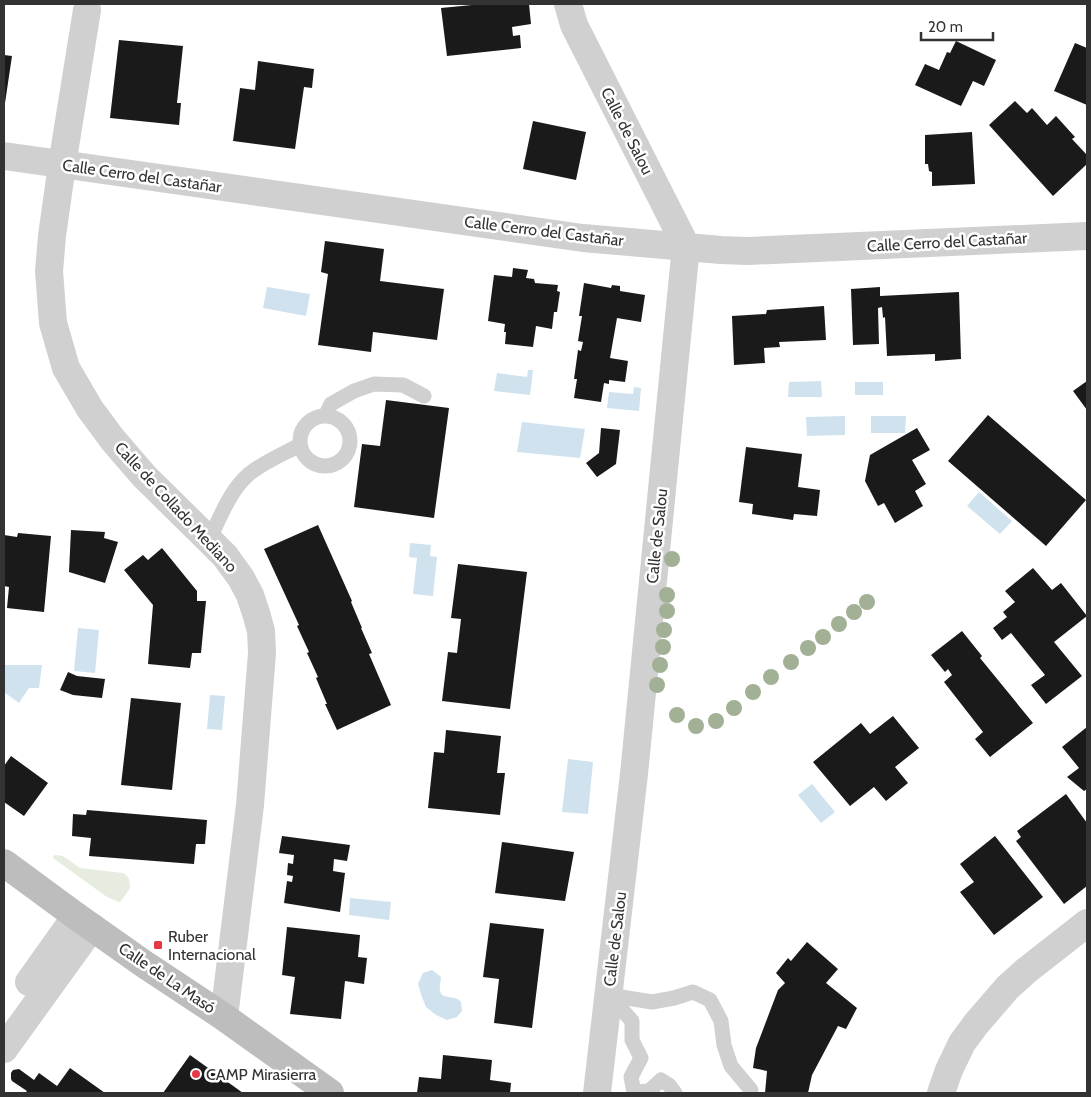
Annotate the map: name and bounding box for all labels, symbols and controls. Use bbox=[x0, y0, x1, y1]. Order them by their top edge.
scale bar bbox=[921, 10, 994, 42]
text: 20 m bbox=[928, 18, 963, 36]
street label: Calle de Salou bbox=[597, 84, 657, 178]
street label: Calle Cerro del Castañar bbox=[61, 155, 224, 197]
street label: Calle Cerro del Castañar bbox=[463, 212, 626, 250]
street label: Calle Cerro del Castañar bbox=[866, 228, 1028, 256]
street label: Calle de Collado Mediano bbox=[111, 438, 241, 576]
street label: Calle de Salou bbox=[643, 488, 671, 584]
street label: Calle de Salou bbox=[600, 891, 630, 987]
place label: Ruber Internacional bbox=[168, 927, 256, 964]
street label: Calle de La Masó bbox=[115, 939, 219, 1018]
marker: Ruber Internacional bbox=[152, 939, 164, 951]
place label: CAMP Mirasierra bbox=[206, 1065, 316, 1084]
marker: CAMP Mirasierra bbox=[190, 1068, 202, 1080]

